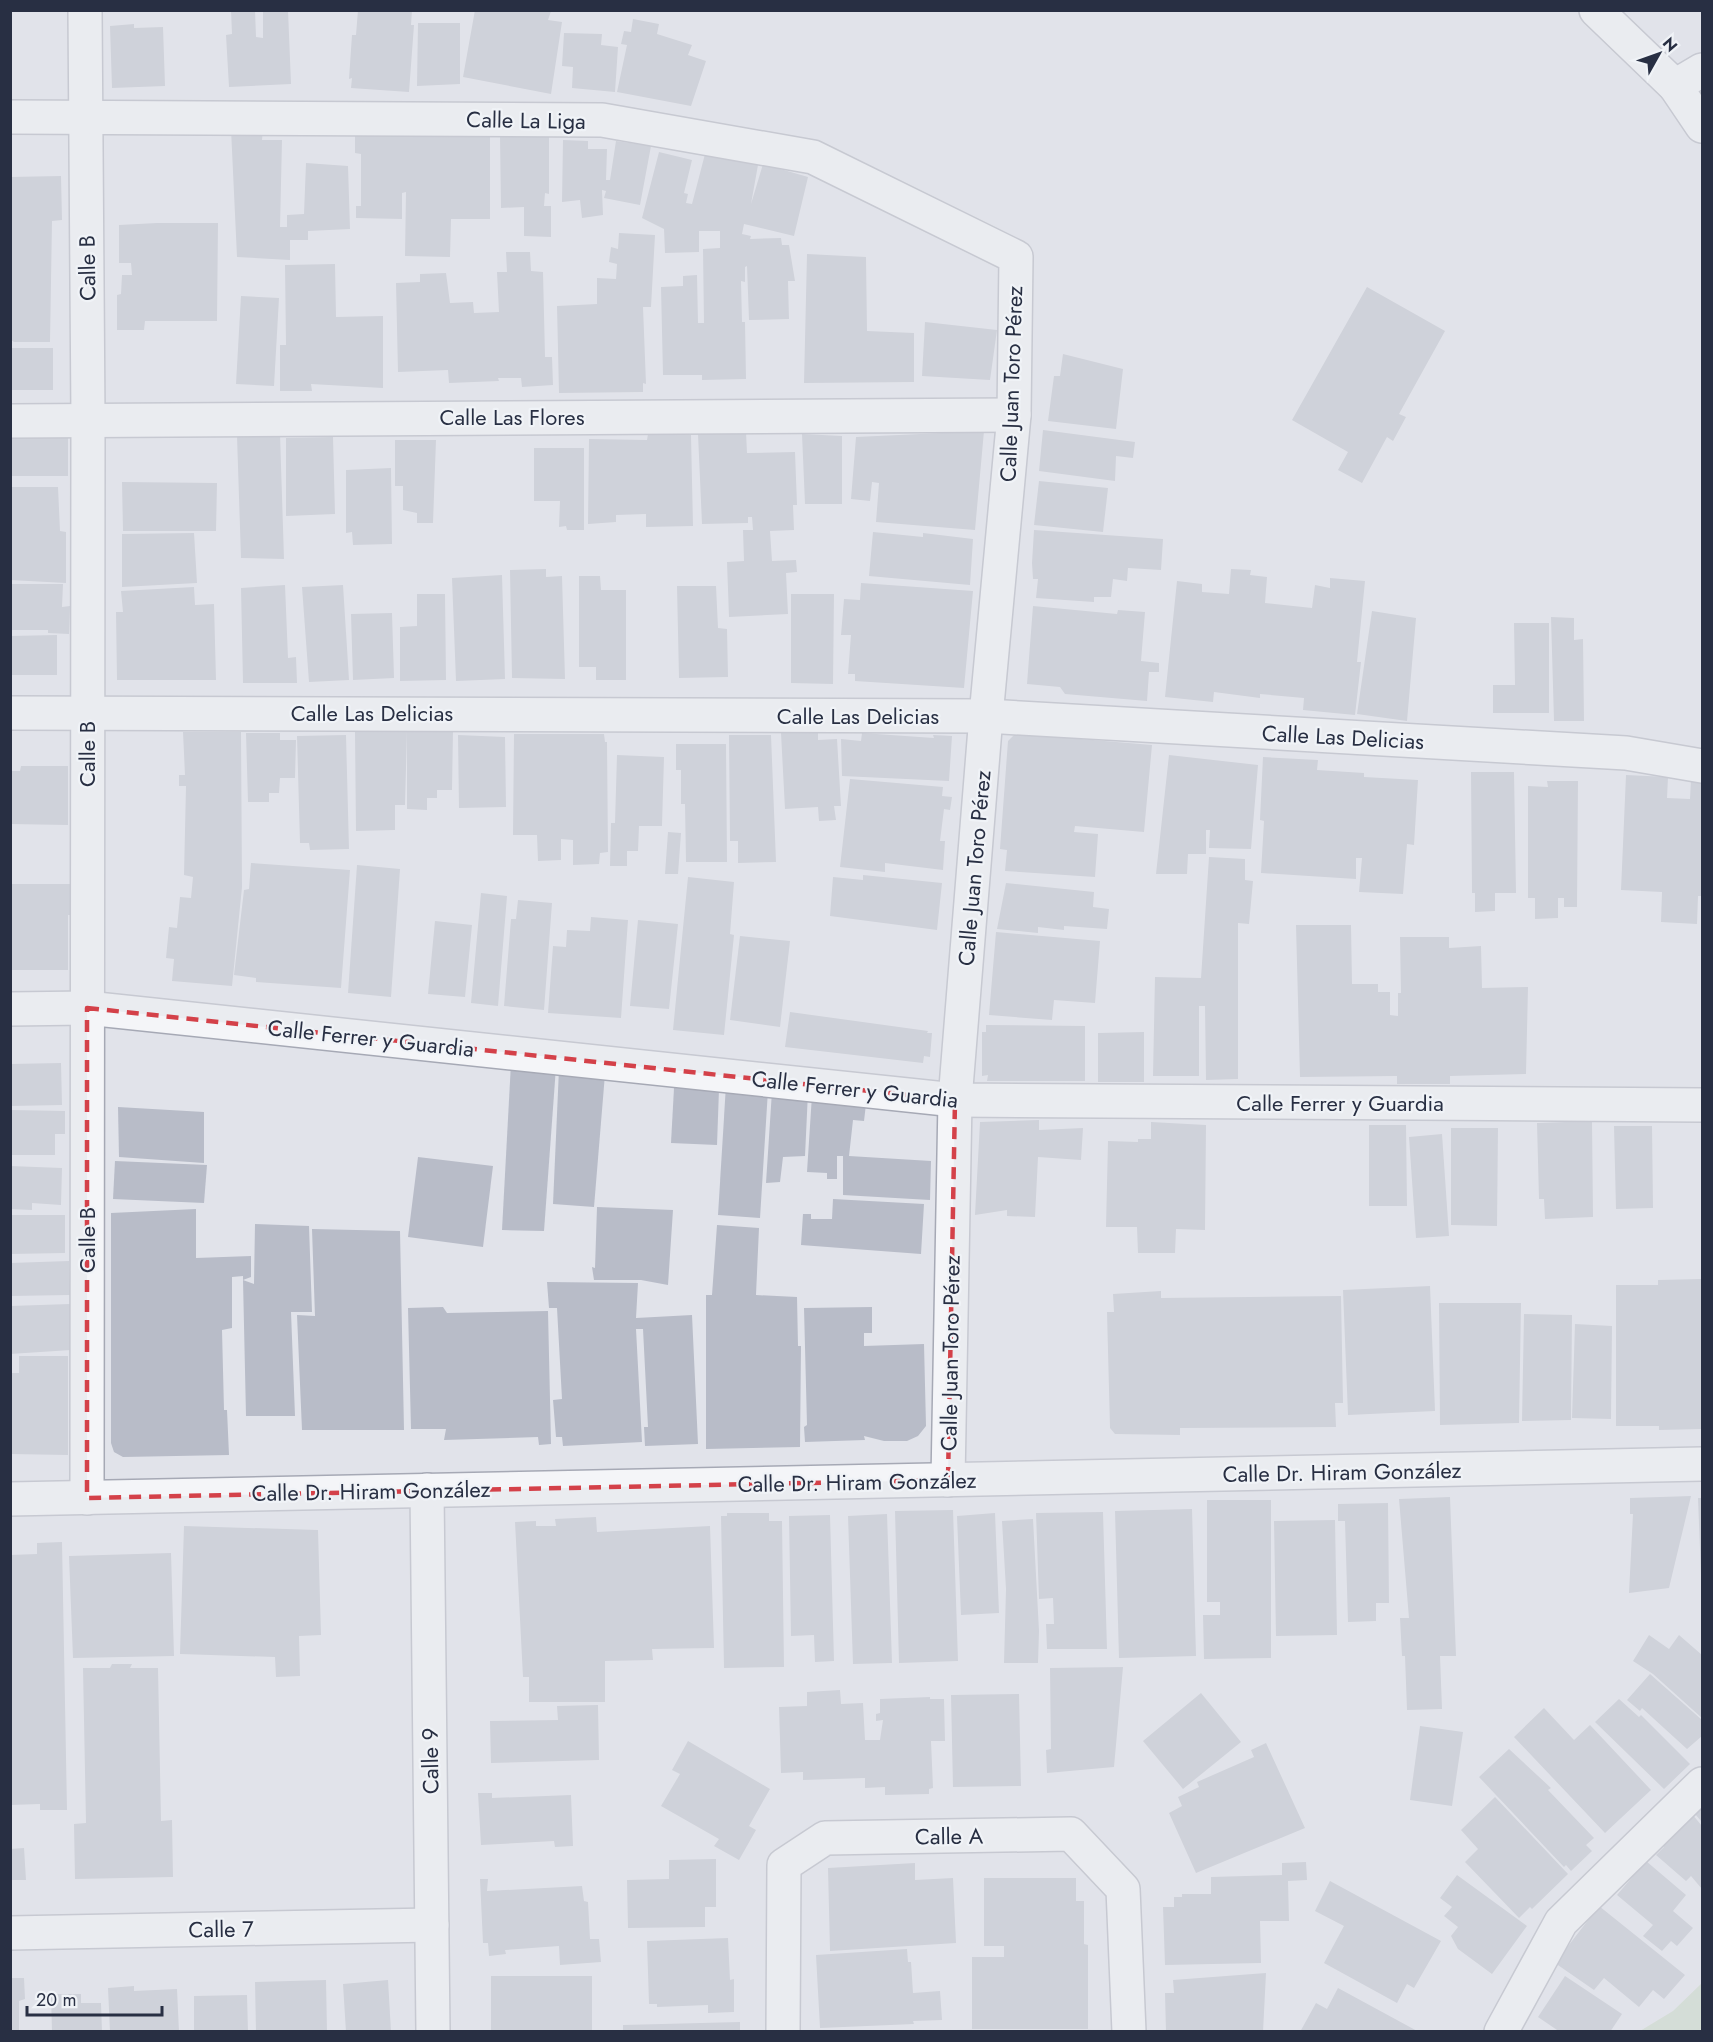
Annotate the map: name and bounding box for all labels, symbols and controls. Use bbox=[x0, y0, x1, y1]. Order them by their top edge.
north arrow bbox=[1629, 24, 1689, 84]
text: N bbox=[1657, 32, 1683, 57]
street label: Calle La Liga bbox=[466, 103, 586, 137]
street label: Calle B bbox=[70, 235, 104, 301]
street label: Calle Juan Toro Pérez bbox=[992, 285, 1030, 483]
street label: Calle Las Flores bbox=[439, 401, 585, 433]
street label: Calle Las Delicias bbox=[291, 697, 453, 729]
street label: Calle Las Delicias bbox=[777, 700, 939, 732]
street label: Calle Las Delicias bbox=[1261, 717, 1425, 757]
street label: Calle B bbox=[71, 721, 103, 787]
street label: Calle Juan Toro Pérez bbox=[950, 769, 998, 967]
street label: Calle Ferrer y Guardia bbox=[266, 1011, 476, 1065]
street label: Calle Ferrer y Guardia bbox=[750, 1062, 960, 1116]
street label: Calle Ferrer y Guardia bbox=[1236, 1087, 1444, 1119]
street label: Calle B bbox=[71, 1207, 103, 1273]
street label: Calle Juan Toro Pérez bbox=[932, 1255, 968, 1451]
street label: Calle Dr. Hiram González bbox=[1222, 1454, 1462, 1490]
street label: Calle Dr. Hiram González bbox=[737, 1464, 977, 1500]
street label: Calle Dr. Hiram González bbox=[251, 1473, 491, 1509]
street label: Calle 9 bbox=[413, 1728, 447, 1794]
street label: Calle A bbox=[915, 1819, 984, 1853]
street label: Calle 7 bbox=[188, 1912, 254, 1946]
scale bar bbox=[27, 1979, 162, 2017]
text: 20 m bbox=[36, 1987, 76, 2013]

